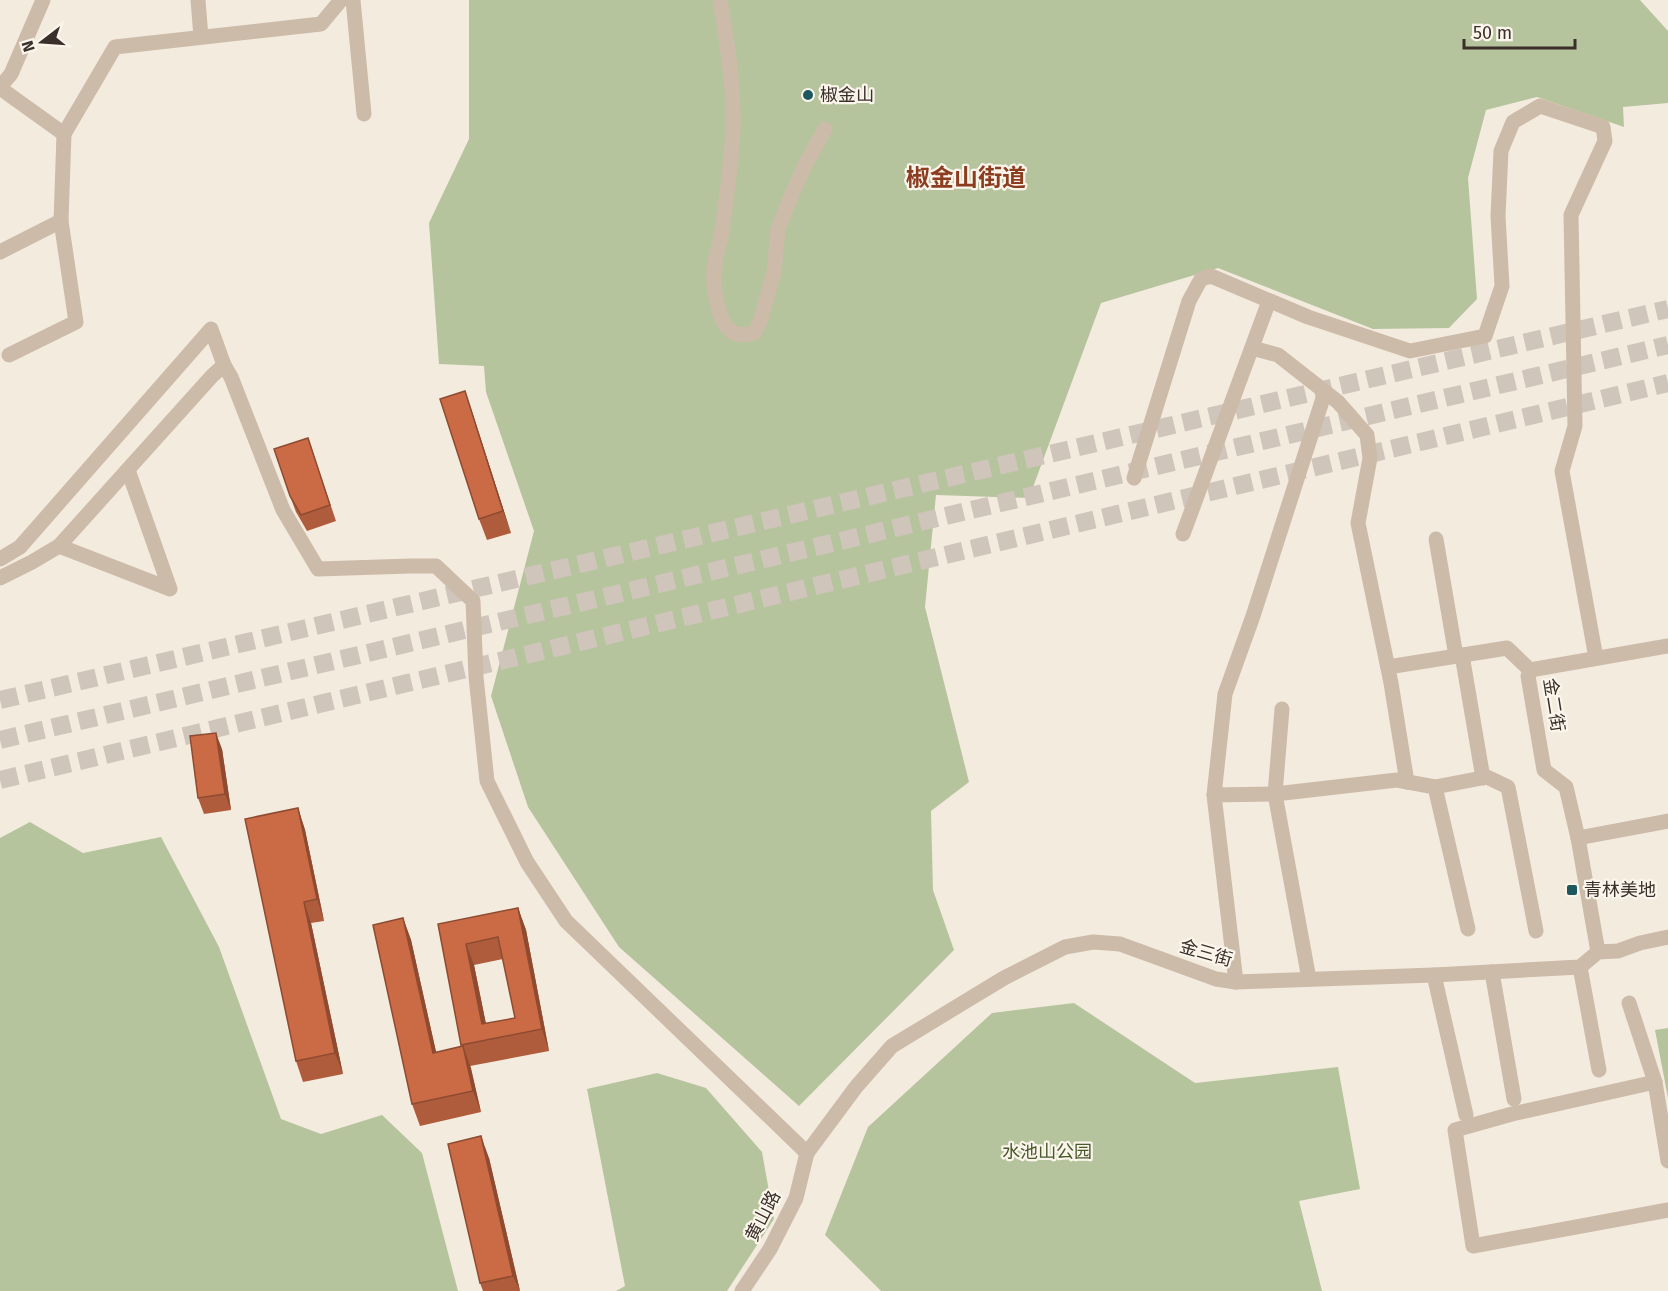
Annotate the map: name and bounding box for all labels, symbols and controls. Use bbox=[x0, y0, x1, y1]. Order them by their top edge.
north arrow bbox=[12, 12, 72, 72]
scale bar bbox=[1464, 12, 1575, 50]
text: 50 m bbox=[1473, 22, 1512, 44]
text: N bbox=[17, 38, 39, 54]
place label: 椒金山 bbox=[820, 84, 874, 106]
marker: 椒金山 bbox=[801, 88, 815, 102]
district label: 椒金山街道 bbox=[906, 164, 1026, 192]
street label: 金二街 bbox=[1539, 677, 1569, 733]
place label: 青林美地 bbox=[1584, 879, 1656, 901]
marker: 青林美地 bbox=[1565, 883, 1579, 897]
street label: 金三街 bbox=[1177, 935, 1235, 971]
park label: 水池山公园 bbox=[1002, 1141, 1092, 1163]
street label: 黄山路 bbox=[741, 1187, 785, 1245]

